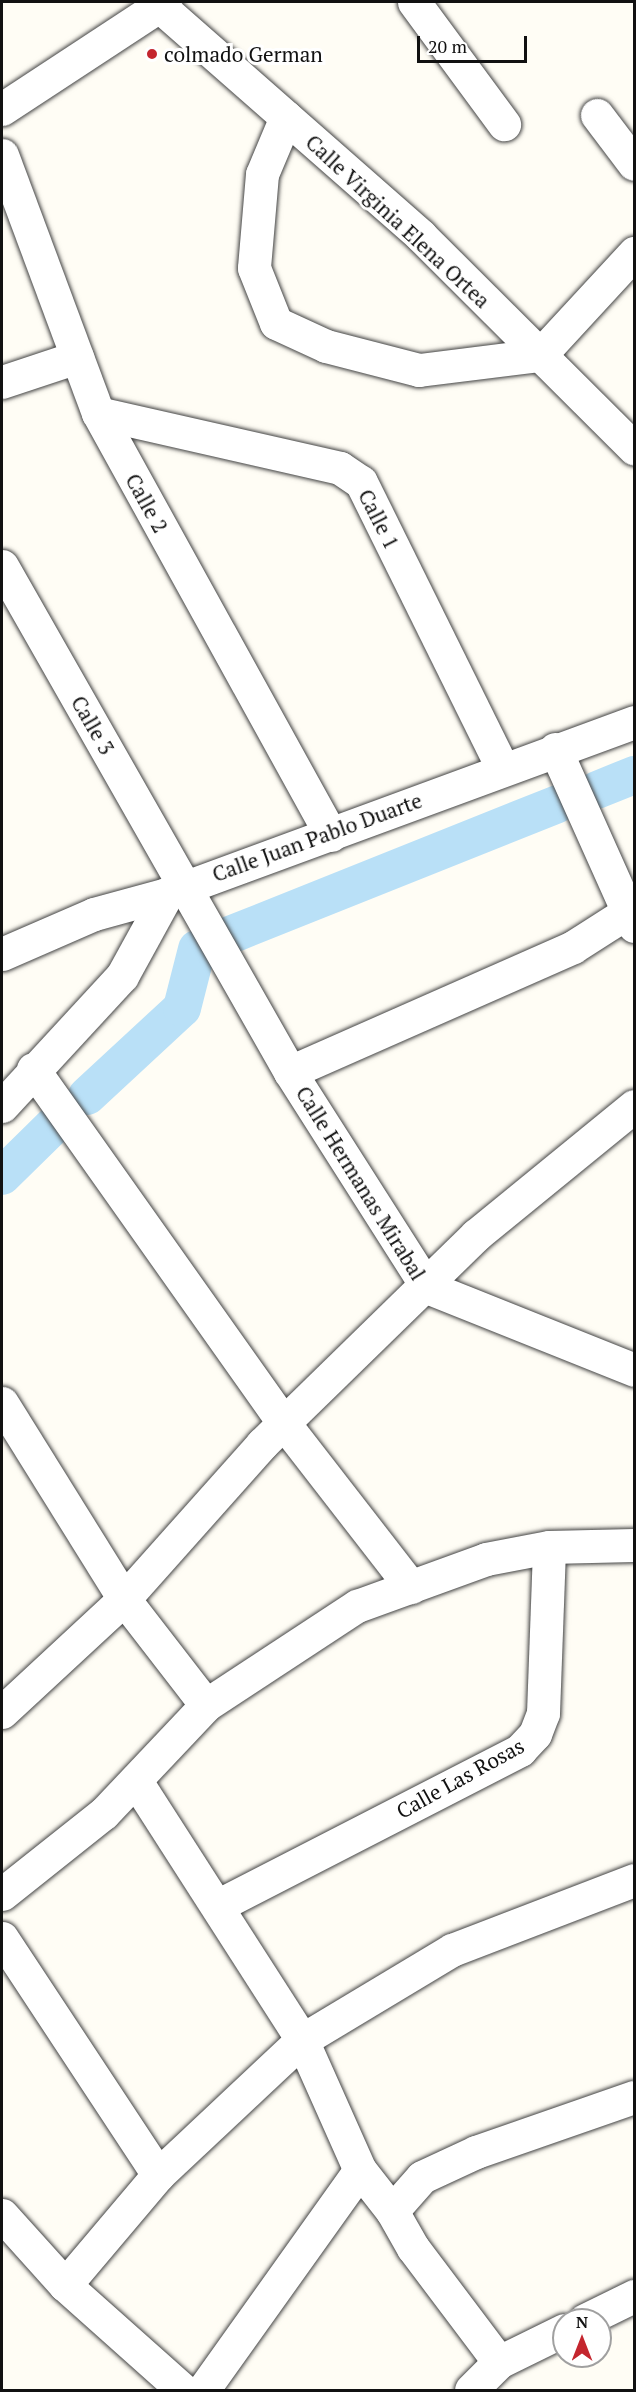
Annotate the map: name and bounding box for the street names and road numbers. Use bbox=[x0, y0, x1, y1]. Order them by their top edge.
street label: Calle Virginia Elena Ortea bbox=[301, 129, 495, 313]
street label: Calle 2 bbox=[121, 469, 173, 537]
street label: Calle 1 bbox=[353, 485, 405, 553]
street label: Calle 3 bbox=[66, 691, 120, 759]
street label: Calle Juan Pablo Duarte bbox=[209, 787, 425, 887]
street label: Calle Hermanas Mirabal bbox=[291, 1081, 431, 1285]
street label: Calle Las Rosas bbox=[392, 1733, 528, 1823]

